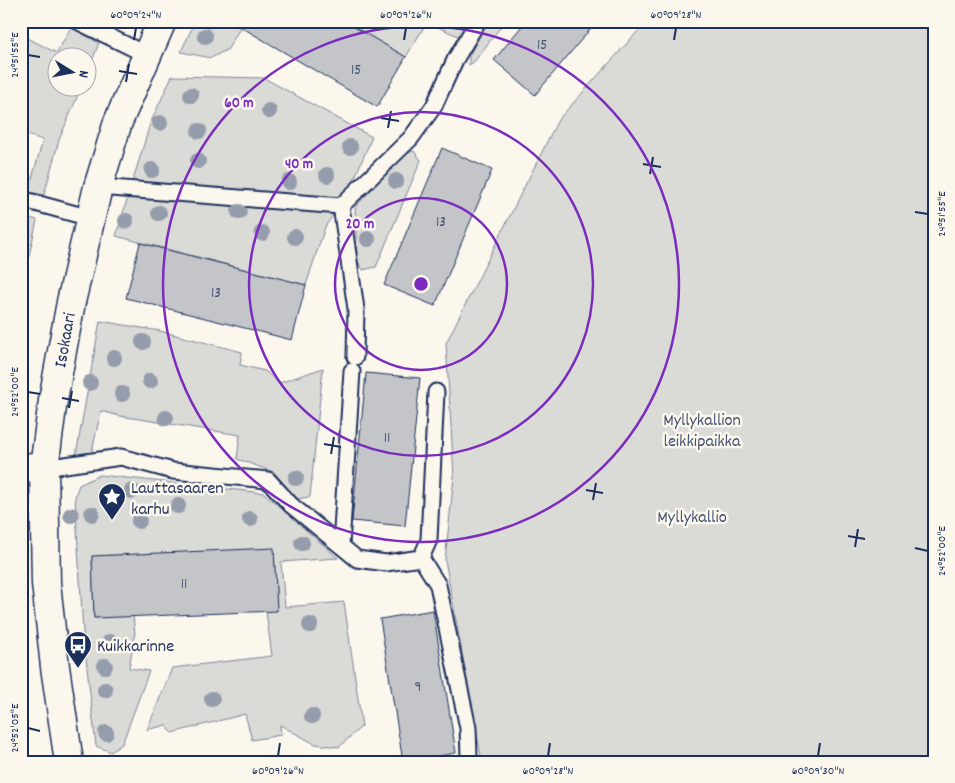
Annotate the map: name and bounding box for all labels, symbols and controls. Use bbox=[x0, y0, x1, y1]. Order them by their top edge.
text: 60°09'24"N bbox=[110, 7, 162, 24]
text: 60°09'26"N bbox=[380, 7, 432, 24]
text: 60°09'28"N bbox=[651, 7, 702, 24]
text: 24°51'55"E bbox=[7, 32, 24, 78]
house number: 15 bbox=[537, 35, 547, 57]
north arrow bbox=[48, 48, 98, 98]
house number: 15 bbox=[351, 60, 361, 82]
text: N bbox=[72, 69, 93, 79]
text: 60 m bbox=[224, 93, 254, 115]
text: 40 m bbox=[285, 154, 313, 176]
text: 24°51'55"E bbox=[934, 191, 951, 237]
house number: 13 bbox=[436, 212, 446, 234]
text: 20 m bbox=[346, 214, 374, 236]
centre of rings bbox=[412, 275, 430, 293]
house number: 13 bbox=[211, 283, 221, 305]
street label: Isokaari bbox=[49, 311, 84, 370]
text: 24°52'00"E bbox=[7, 366, 24, 417]
park label: Myllykallion leikkipaikka bbox=[663, 409, 741, 455]
house number: 11 bbox=[384, 428, 390, 450]
place label: Lauttasaaren karhu bbox=[131, 477, 224, 523]
place icon: Lauttasaaren karhu bbox=[97, 482, 127, 521]
park label: Myllykallio bbox=[657, 506, 727, 531]
text: 24°52'00"E bbox=[934, 525, 951, 576]
house number: 11 bbox=[181, 574, 187, 596]
bus stop icon: Kuikkarinne bbox=[63, 630, 93, 669]
place label: Kuikkarinne bbox=[97, 635, 174, 660]
house number: 9 bbox=[415, 677, 421, 699]
text: 24°52'05"E bbox=[7, 703, 24, 753]
text: 60°09'26"N bbox=[252, 763, 304, 780]
text: 60°09'28"N bbox=[523, 763, 574, 780]
text: 60°09'30"N bbox=[792, 763, 844, 780]

